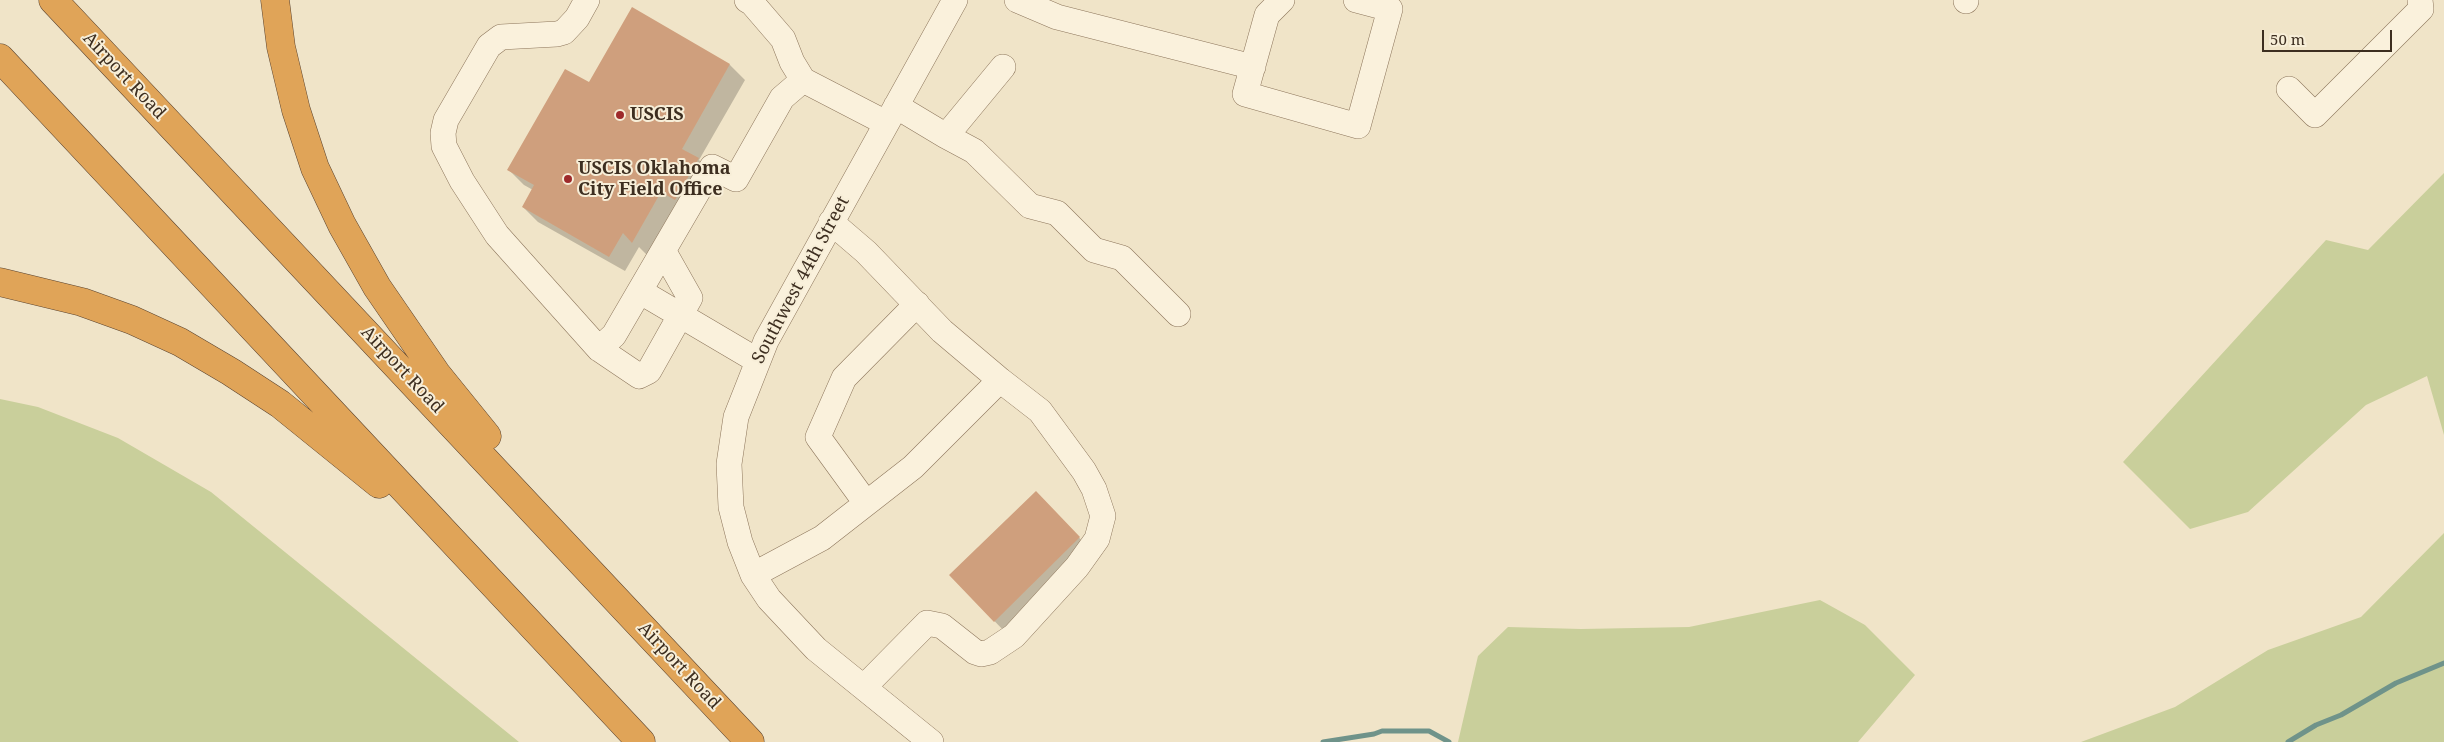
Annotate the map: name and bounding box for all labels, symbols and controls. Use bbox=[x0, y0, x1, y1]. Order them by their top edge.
scale bar bbox=[2264, 20, 2394, 52]
street label: Airport Road bbox=[78, 28, 170, 124]
text: 50 m bbox=[2270, 29, 2305, 49]
place label: USCIS bbox=[630, 104, 684, 126]
marker: USCIS bbox=[614, 109, 626, 121]
place label: USCIS Oklahoma City Field Office bbox=[578, 158, 731, 200]
marker: USCIS Oklahoma City Field Office bbox=[562, 173, 574, 185]
street label: Southwest 44th Street bbox=[748, 193, 854, 367]
street label: Airport Road bbox=[356, 322, 448, 418]
street label: Airport Road bbox=[633, 618, 725, 714]

